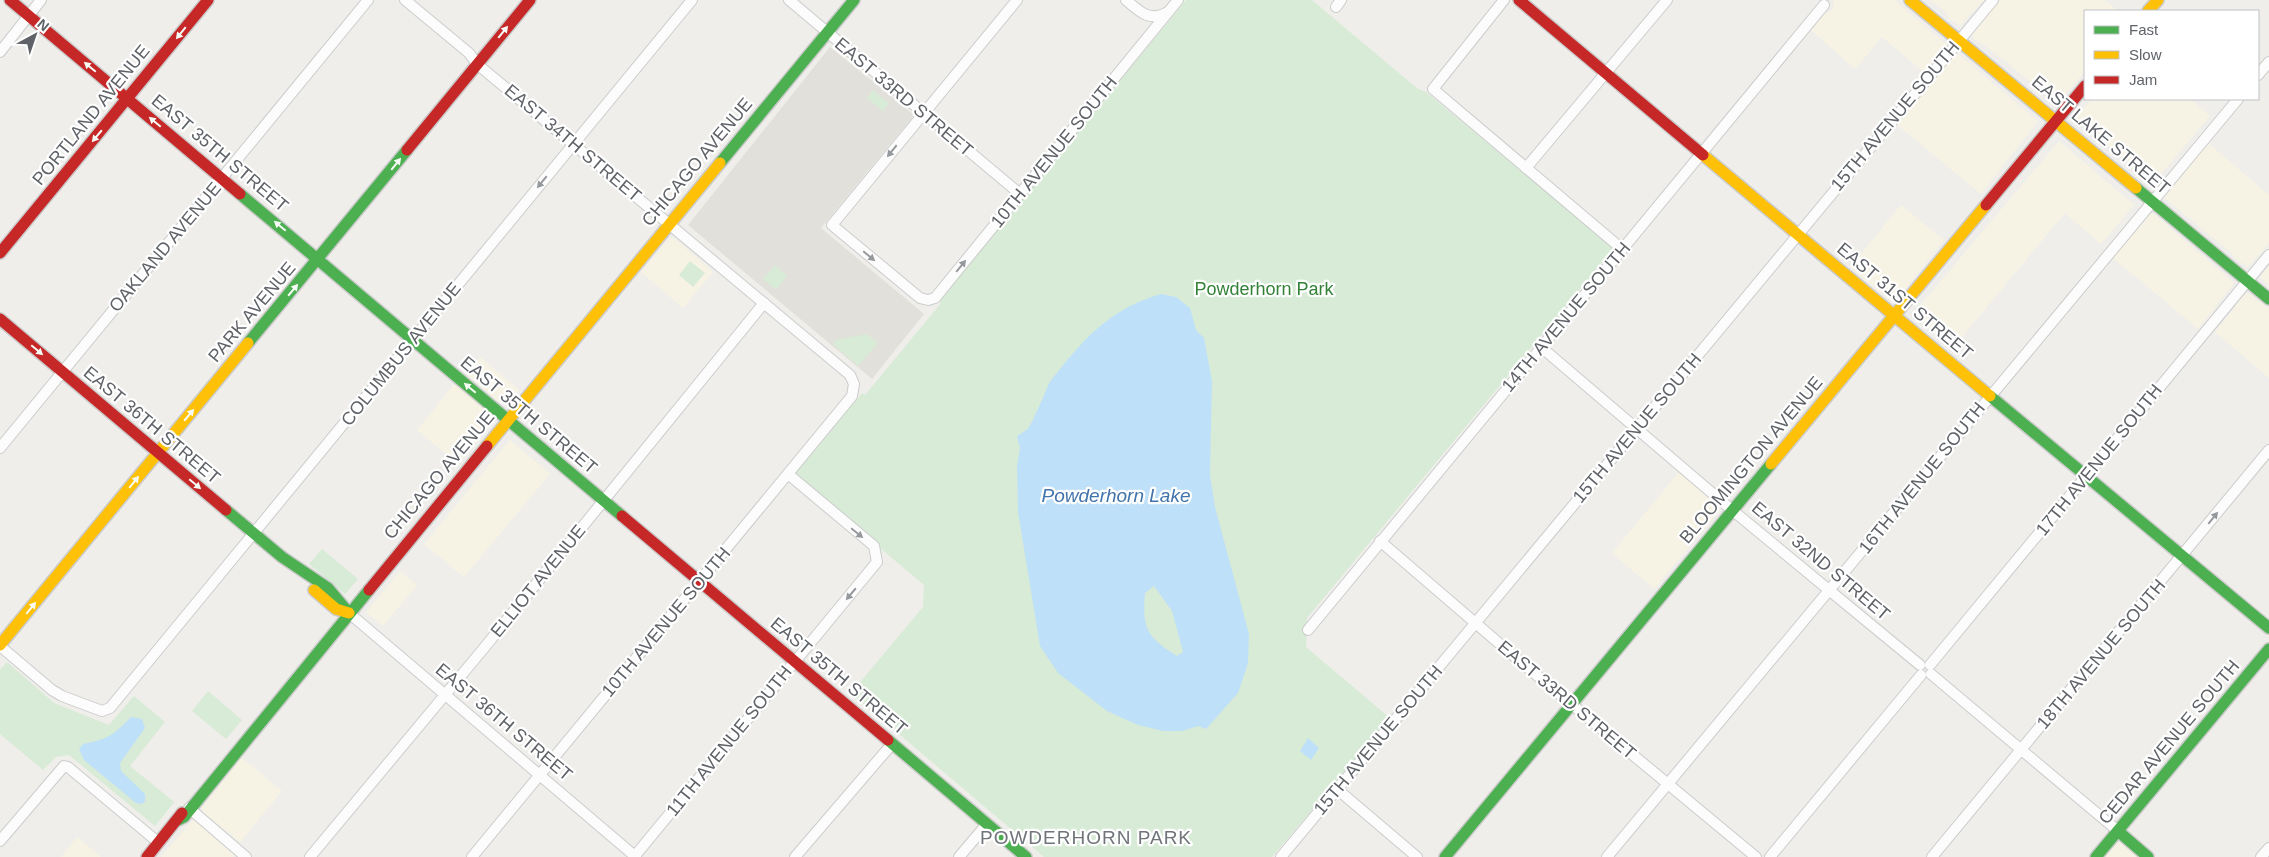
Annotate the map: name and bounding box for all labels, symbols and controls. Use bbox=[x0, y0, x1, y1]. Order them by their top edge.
north arrow bbox=[10, 10, 60, 60]
legend bbox=[2084, 10, 2259, 100]
text: N bbox=[34, 16, 52, 34]
text: Fast bbox=[2129, 21, 2159, 38]
one-way arrow bbox=[175, 26, 186, 39]
one-way arrow bbox=[498, 26, 509, 39]
street label: EAST 33RD STREET bbox=[831, 34, 977, 160]
street label: 15TH AVENUE SOUTH bbox=[1827, 37, 1963, 195]
street label: PORTLAND AVENUE bbox=[28, 41, 154, 189]
text: Slow bbox=[2129, 46, 2162, 63]
one-way arrow bbox=[84, 62, 97, 73]
text: Jam bbox=[2129, 71, 2157, 88]
street label: 10TH AVENUE SOUTH bbox=[987, 72, 1121, 232]
street label: EAST LAKE STREET bbox=[2028, 72, 2174, 198]
street label: EAST 34TH STREET bbox=[501, 80, 645, 206]
street label: EAST 35TH STREET bbox=[148, 90, 292, 216]
street label: CHICAGO AVENUE bbox=[638, 94, 756, 230]
one-way arrow bbox=[149, 116, 162, 127]
one-way arrow bbox=[91, 129, 102, 142]
one-way arrow bbox=[887, 144, 898, 157]
one-way arrow bbox=[390, 158, 401, 171]
one-way arrow bbox=[536, 175, 547, 188]
street label: OAKLAND AVENUE bbox=[105, 178, 225, 316]
one-way arrow bbox=[273, 221, 286, 232]
street label: 14TH AVENUE SOUTH bbox=[1498, 238, 1634, 396]
street label: EAST 31ST STREET bbox=[1833, 239, 1977, 363]
one-way arrow bbox=[863, 251, 876, 262]
street label: PARK AVENUE bbox=[204, 258, 300, 366]
one-way arrow bbox=[956, 259, 967, 272]
street label: COLUMBUS AVENUE bbox=[337, 278, 465, 430]
park label: Powderhorn Park bbox=[1194, 279, 1335, 299]
one-way arrow bbox=[287, 284, 298, 296]
one-way arrow bbox=[31, 344, 43, 356]
street label: 15TH AVENUE SOUTH bbox=[1569, 349, 1705, 507]
street label: EAST 35TH STREET bbox=[457, 352, 601, 478]
street label: EAST 36TH STREET bbox=[80, 362, 224, 488]
street label: BLOOMINGTON AVENUE bbox=[1675, 373, 1827, 547]
street label: 17TH AVENUE SOUTH bbox=[2032, 380, 2166, 540]
one-way arrow bbox=[464, 383, 477, 394]
street label: 16TH AVENUE SOUTH bbox=[1855, 398, 1989, 558]
street label: CHICAGO AVENUE bbox=[380, 407, 498, 543]
one-way arrow bbox=[184, 409, 195, 422]
one-way arrow bbox=[128, 476, 139, 488]
one-way arrow bbox=[189, 478, 201, 490]
water label: Powderhorn Lake bbox=[1042, 485, 1190, 506]
street label: EAST 32ND STREET bbox=[1748, 498, 1894, 624]
one-way arrow bbox=[2208, 512, 2219, 525]
street label: ELLIOT AVENUE bbox=[487, 521, 589, 641]
one-way arrow bbox=[851, 527, 863, 539]
street label: 10TH AVENUE SOUTH bbox=[598, 543, 734, 701]
street label: 18TH AVENUE SOUTH bbox=[2033, 575, 2169, 733]
one-way arrow bbox=[846, 587, 857, 600]
one-way arrow bbox=[25, 601, 36, 614]
street label: EAST 35TH STREET bbox=[767, 613, 911, 739]
street label: EAST 33RD STREET bbox=[1494, 637, 1640, 763]
street label: CEDAR AVENUE SOUTH bbox=[2095, 656, 2243, 828]
street label: EAST 36TH STREET bbox=[432, 659, 576, 785]
street label: 15TH AVENUE SOUTH bbox=[1310, 661, 1446, 819]
street label: 11TH AVENUE SOUTH bbox=[662, 662, 796, 820]
district label: POWDERHORN PARK bbox=[980, 827, 1192, 848]

